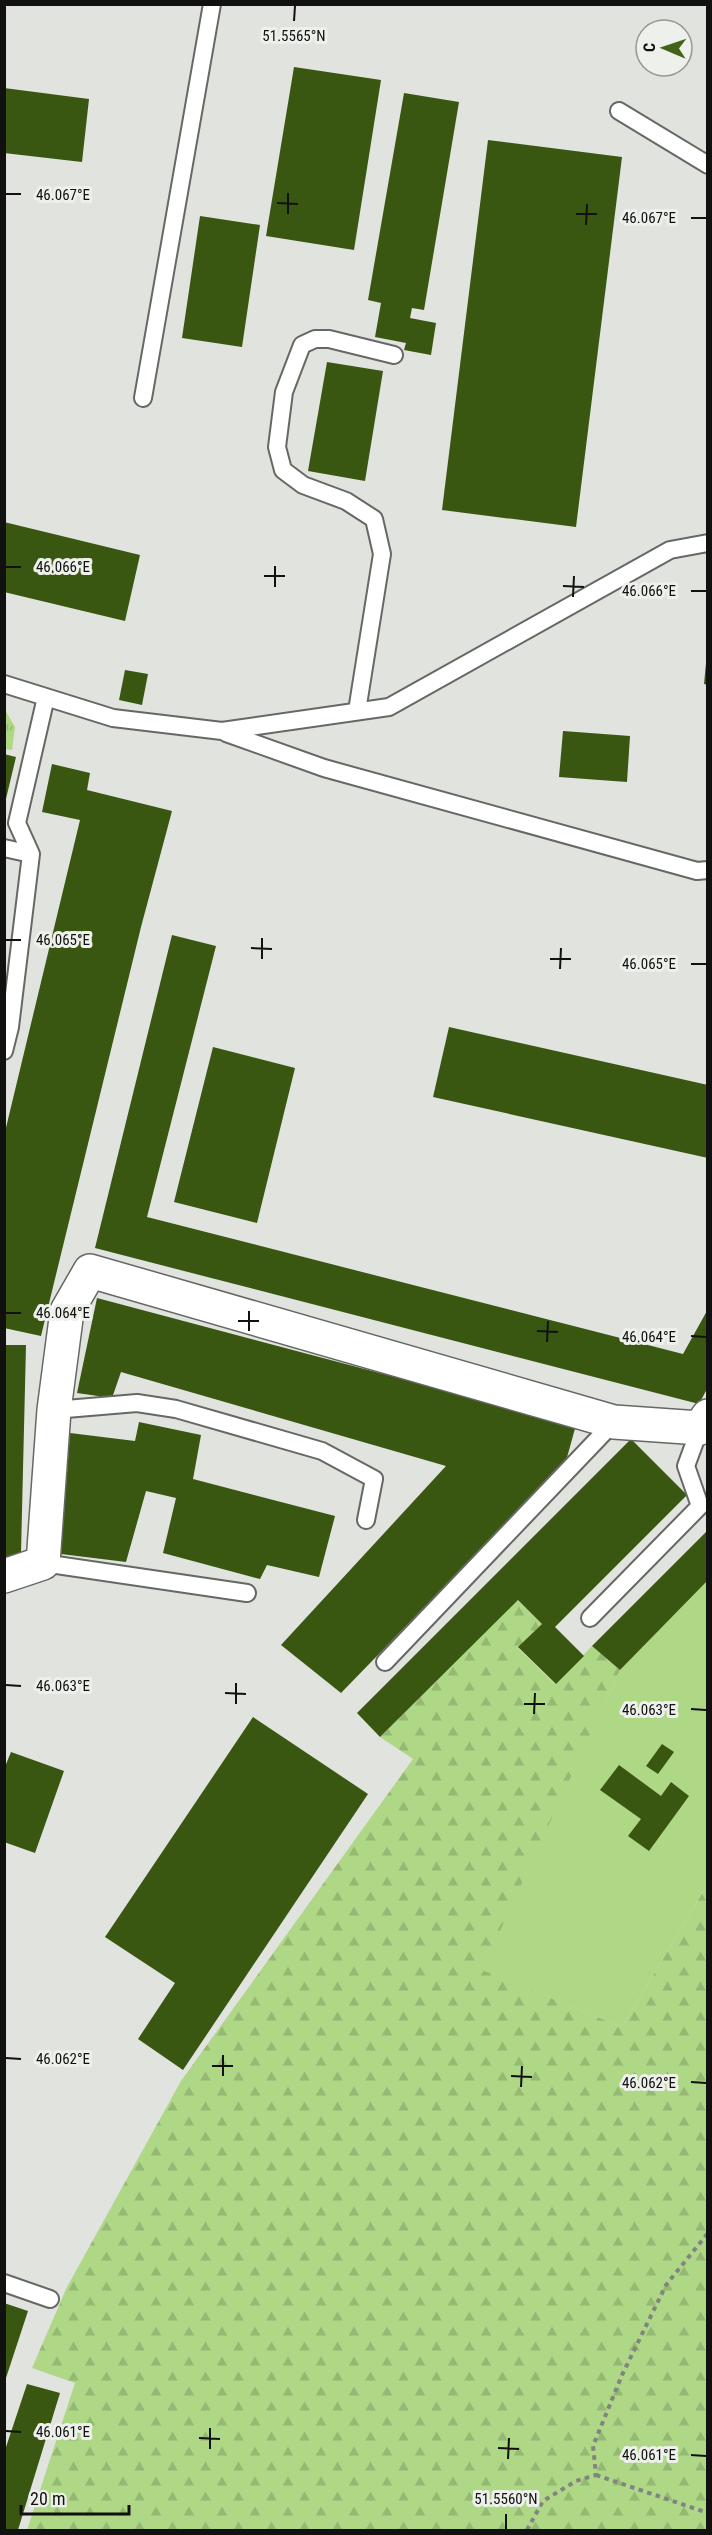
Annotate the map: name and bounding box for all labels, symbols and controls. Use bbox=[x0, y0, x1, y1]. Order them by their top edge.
north arrow bbox=[634, 18, 694, 78]
text: 51.5565°N bbox=[262, 27, 326, 45]
text: С bbox=[640, 43, 659, 52]
text: 46.067°E bbox=[36, 186, 90, 204]
text: 46.067°E bbox=[622, 209, 676, 227]
text: 46.066°E bbox=[36, 558, 90, 576]
text: 46.066°E bbox=[622, 582, 676, 600]
text: 46.065°E bbox=[36, 931, 90, 949]
text: 46.065°E bbox=[622, 955, 676, 973]
text: 46.064°E bbox=[36, 1304, 90, 1322]
text: 46.064°E bbox=[622, 1328, 676, 1346]
text: 46.063°E bbox=[36, 1677, 90, 1695]
text: 46.063°E bbox=[622, 1701, 676, 1719]
text: 46.062°E bbox=[36, 2050, 90, 2068]
text: 46.062°E bbox=[622, 2074, 676, 2092]
text: 46.061°E bbox=[36, 2423, 90, 2441]
text: 46.061°E bbox=[622, 2446, 676, 2464]
scale bar bbox=[21, 2478, 129, 2516]
text: 20 m bbox=[30, 2488, 65, 2509]
text: 51.5560°N bbox=[474, 2490, 538, 2508]

